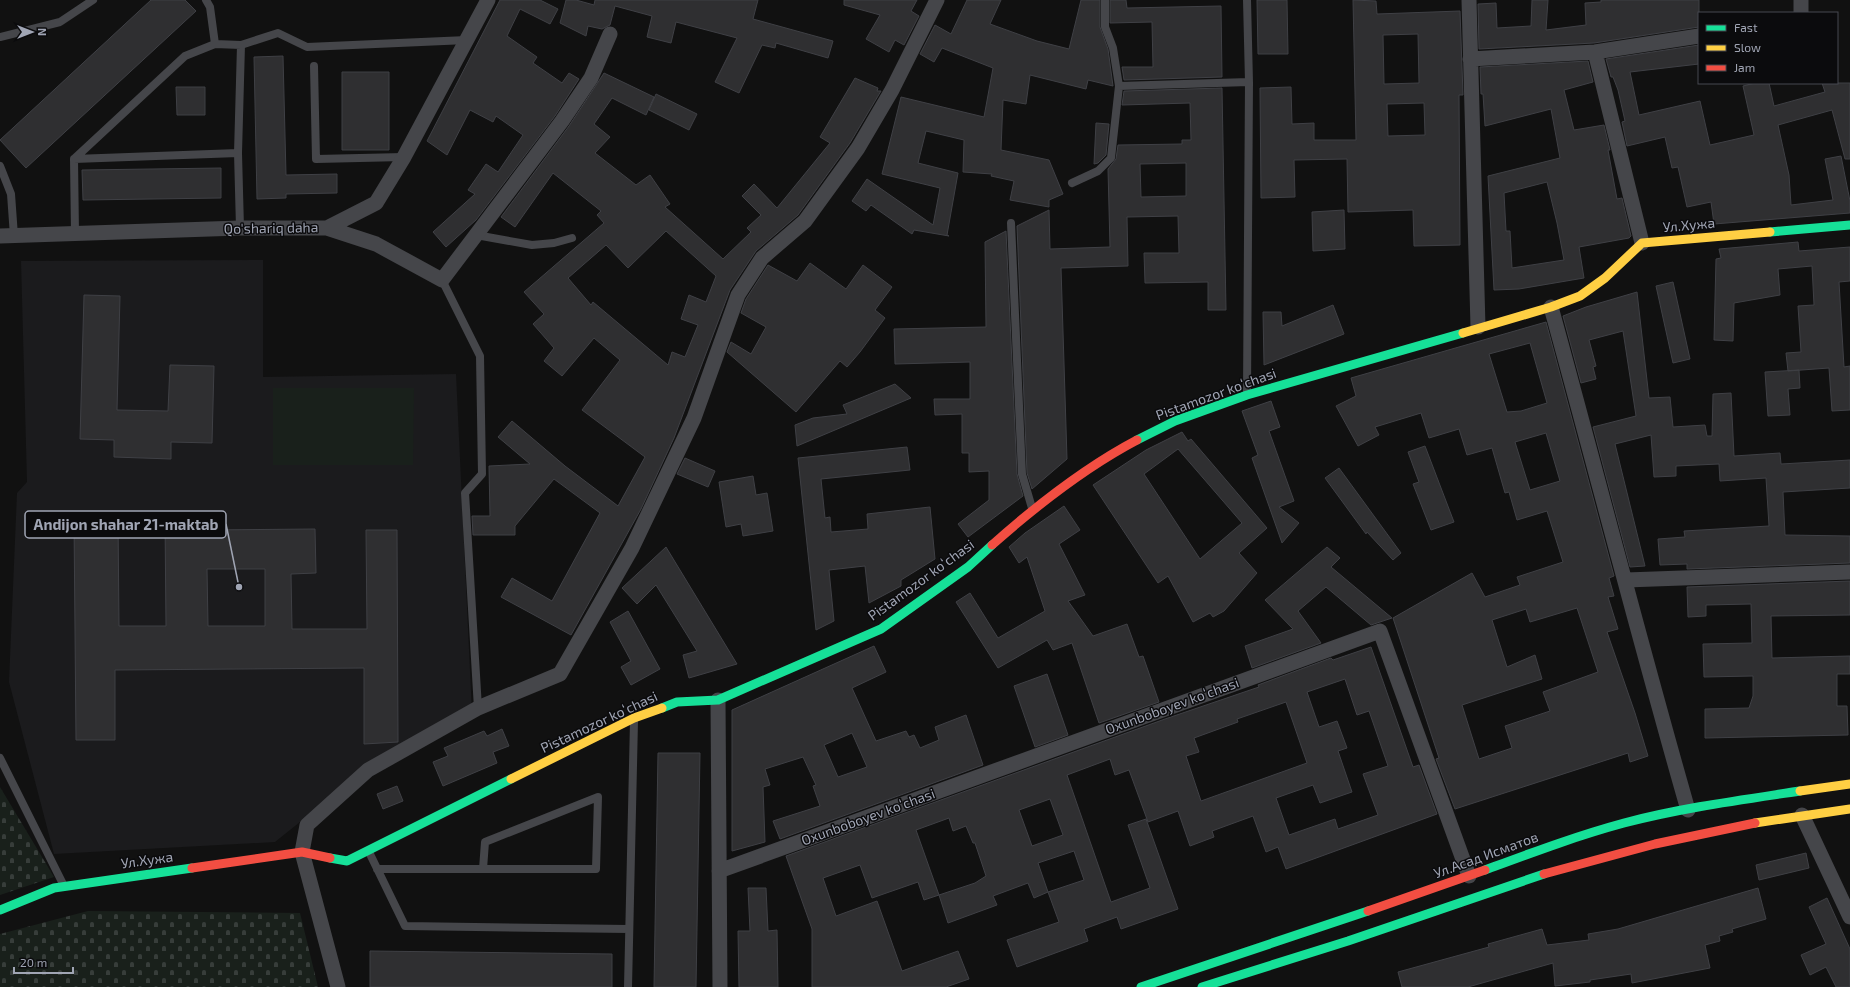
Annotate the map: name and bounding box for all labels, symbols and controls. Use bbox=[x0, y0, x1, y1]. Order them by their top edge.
north arrow bbox=[12, 12, 52, 52]
legend bbox=[1698, 12, 1838, 84]
text: Fast bbox=[1734, 20, 1758, 34]
text: N bbox=[36, 28, 49, 36]
text: Slow bbox=[1734, 40, 1761, 54]
text: Jam bbox=[1734, 60, 1755, 74]
street label: Ул.Хужа bbox=[1662, 214, 1716, 235]
street label: Qo'shariq daha bbox=[224, 218, 318, 237]
street label: Pistamozor koʻchasi bbox=[1153, 364, 1278, 423]
callout: Andijon shahar 21-maktab bbox=[25, 511, 226, 538]
text: Andijon shahar 21-maktab bbox=[34, 515, 218, 533]
street label: Pistamozor koʻchasi bbox=[864, 535, 977, 624]
street label: Oxunboboyev koʻchasi bbox=[1103, 673, 1241, 738]
street label: Pistamozor koʻchasi bbox=[538, 687, 660, 756]
street label: Oxunboboyev koʻchasi bbox=[799, 784, 937, 849]
street label: Ул.Асад Исматов bbox=[1431, 828, 1540, 881]
street label: Ул.Хужа bbox=[120, 847, 174, 872]
scale bar bbox=[14, 949, 73, 975]
text: 20 m bbox=[20, 955, 47, 969]

